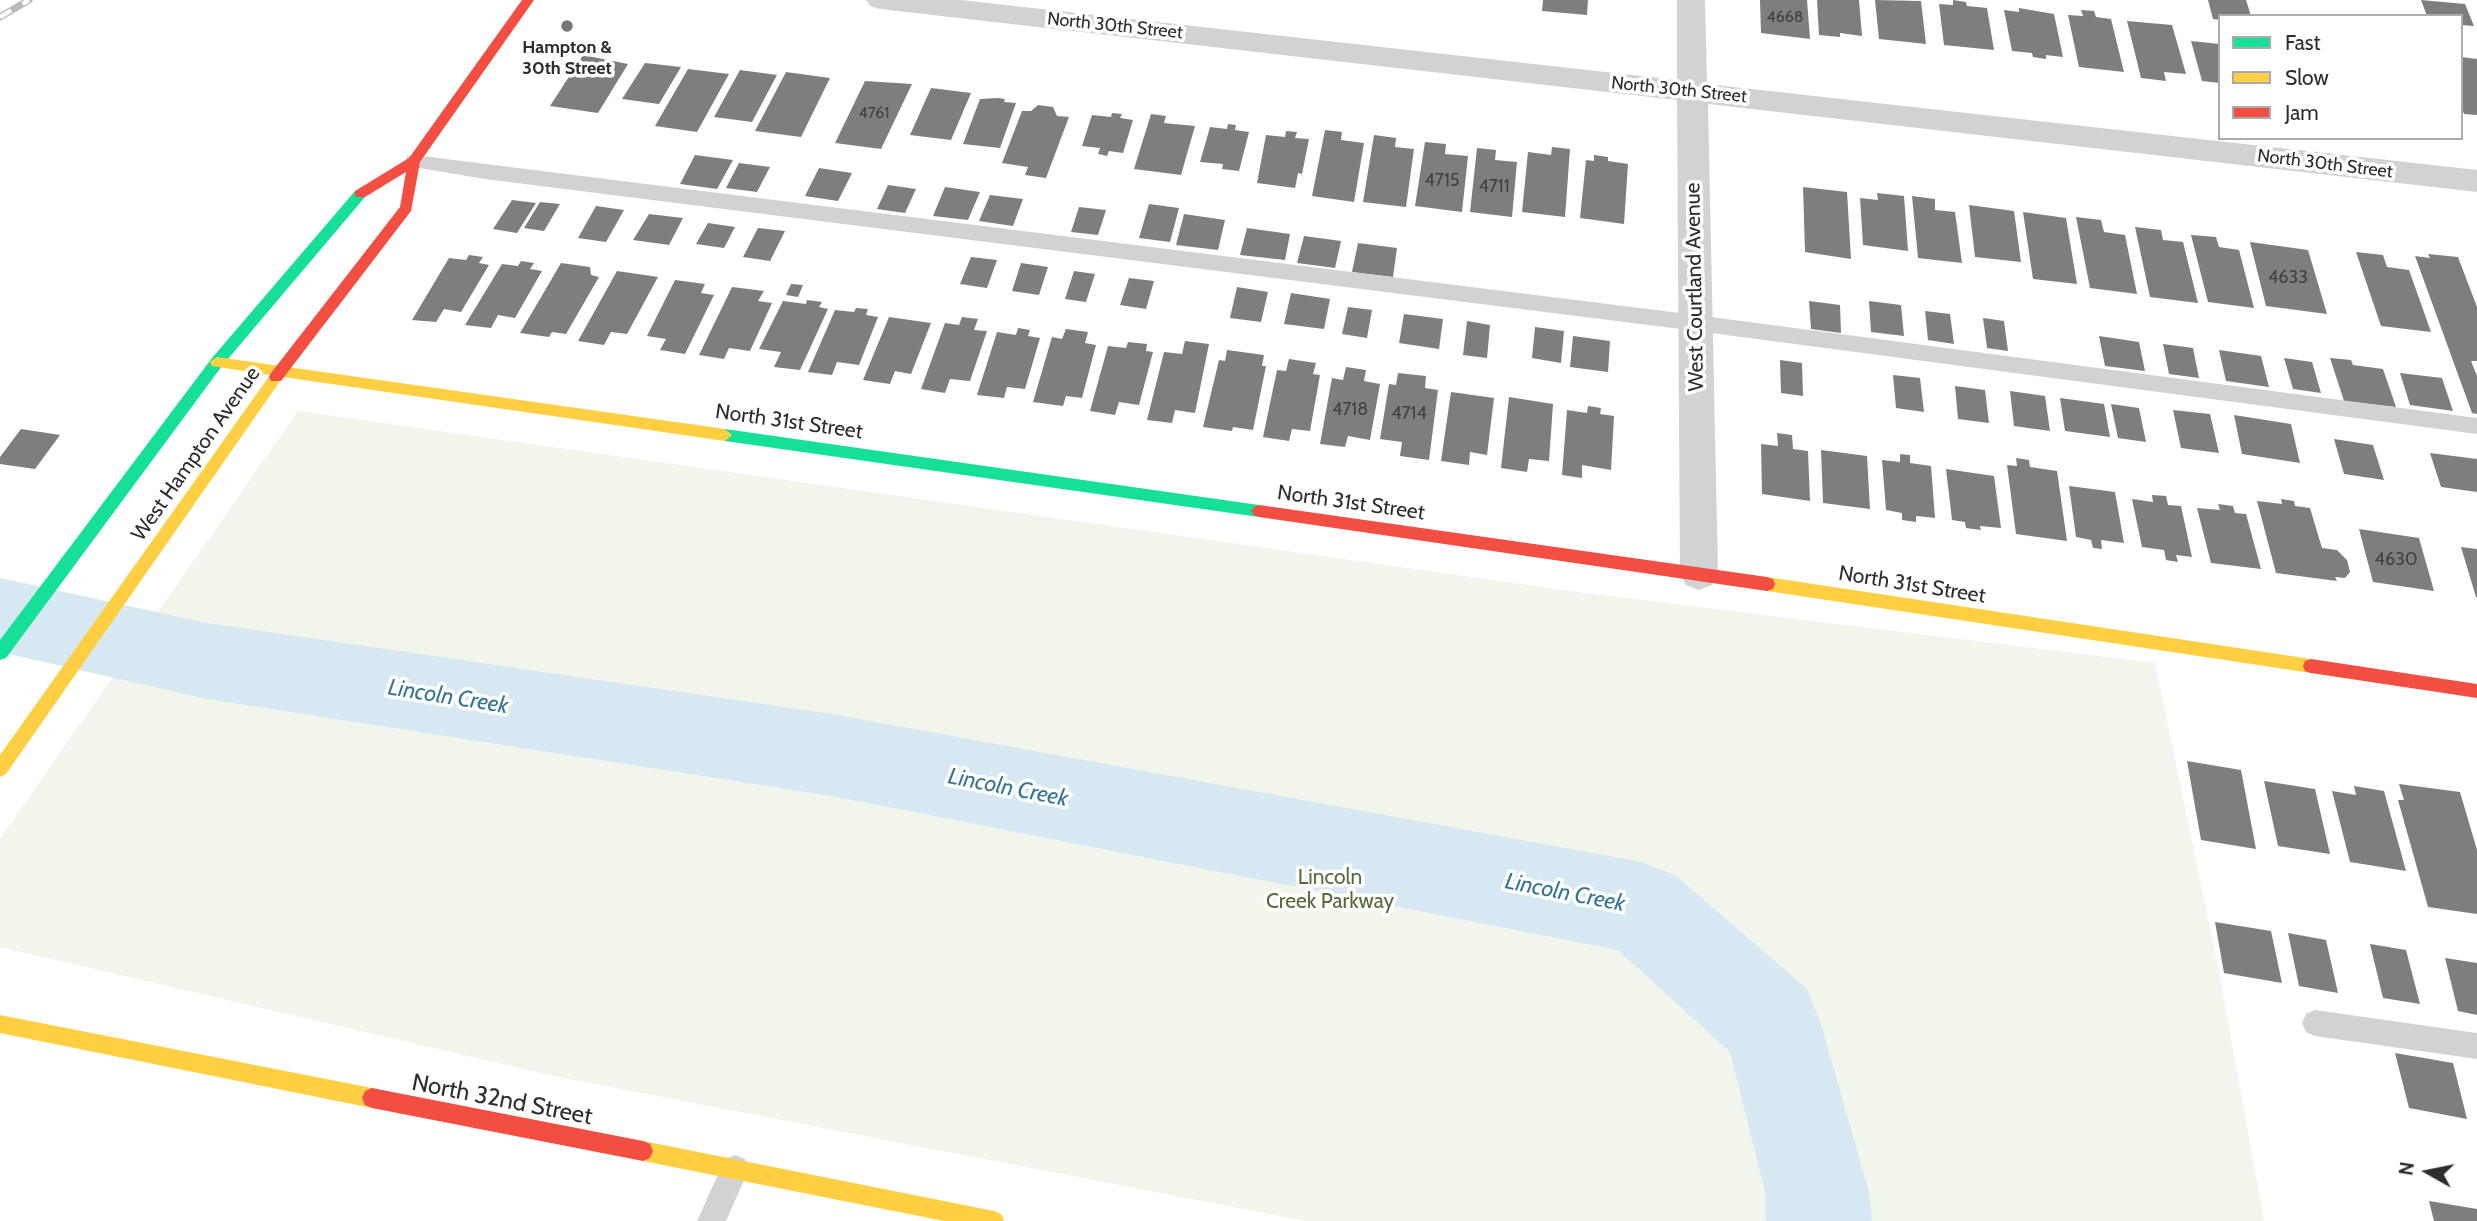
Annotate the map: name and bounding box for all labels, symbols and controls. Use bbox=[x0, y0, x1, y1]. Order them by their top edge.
house number: 4668 bbox=[1766, 7, 1804, 27]
street label: North 30th Street bbox=[1046, 8, 1184, 44]
legend bbox=[2218, 14, 2463, 140]
marker: Hampton & 30th Street bbox=[559, 18, 575, 34]
text: Fast bbox=[2285, 30, 2321, 55]
place label: Hampton & 30th Street bbox=[522, 37, 612, 80]
text: Slow bbox=[2285, 65, 2329, 90]
street label: North 30th Street bbox=[1610, 72, 1748, 108]
text: Jam bbox=[2285, 100, 2319, 125]
house number: 4761 bbox=[858, 103, 890, 123]
street label: North 30th Street bbox=[2256, 145, 2394, 183]
house number: 4715 bbox=[1424, 170, 1460, 192]
house number: 4711 bbox=[1478, 176, 1510, 198]
street label: West Courtland Avenue bbox=[1681, 182, 1709, 392]
house number: 4633 bbox=[2268, 267, 2308, 289]
street label: West Hampton Avenue bbox=[126, 362, 266, 546]
street label: North 31st Street bbox=[714, 399, 864, 445]
house number: 4718 bbox=[1332, 399, 1368, 421]
house number: 4714 bbox=[1391, 403, 1427, 425]
street label: North 31st Street bbox=[1276, 480, 1426, 526]
house number: 4630 bbox=[2375, 549, 2417, 571]
street label: North 31st Street bbox=[1837, 561, 1987, 609]
water label: Lincoln Creek bbox=[386, 674, 510, 720]
water label: Lincoln Creek bbox=[946, 763, 1070, 813]
park label: Lincoln Creek Parkway bbox=[1266, 865, 1394, 915]
water label: Lincoln Creek bbox=[1503, 868, 1627, 918]
street label: North 32nd Street bbox=[409, 1068, 595, 1132]
north arrow bbox=[2393, 1137, 2463, 1207]
text: N bbox=[2394, 1160, 2419, 1177]

